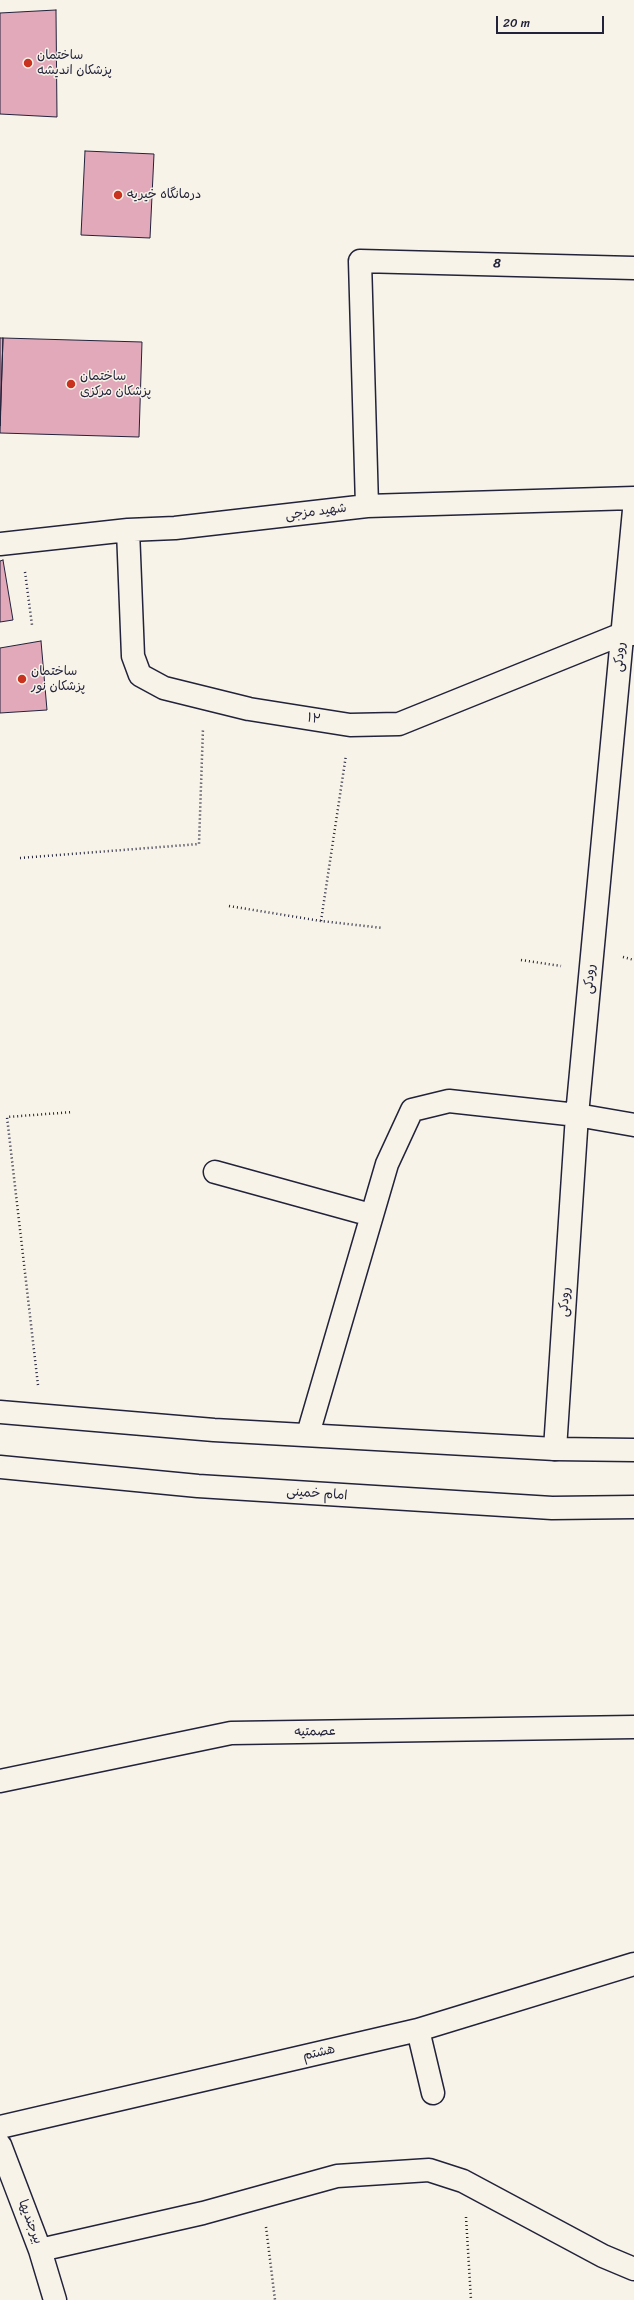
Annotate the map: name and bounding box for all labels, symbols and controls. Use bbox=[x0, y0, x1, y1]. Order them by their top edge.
scale bar bbox=[498, 8, 606, 34]
text: 20 m bbox=[503, 12, 530, 34]
place label: ساختمان پزشکان اندیشه bbox=[37, 48, 112, 79]
marker: ساختمان پزشکان اندیشه bbox=[22, 57, 34, 69]
place label: درمانگاه خیریه bbox=[127, 187, 201, 203]
marker: درمانگاه خیریه bbox=[112, 189, 124, 201]
street label: 8 bbox=[493, 256, 501, 272]
place label: ساختمان پزشکان مرکزی bbox=[80, 369, 151, 400]
marker: ساختمان پزشکان مرکزی bbox=[65, 378, 77, 390]
street label: شهید مزجی bbox=[284, 501, 348, 523]
street label: رودکی bbox=[611, 641, 629, 673]
place label: ساختمان پزشکان نور bbox=[31, 664, 85, 695]
marker: ساختمان پزشکان نور bbox=[16, 673, 28, 685]
street label: ۱۲ bbox=[306, 710, 322, 728]
street label: رودکی bbox=[581, 963, 599, 995]
street label: رودکی bbox=[556, 1287, 574, 1317]
street label: امام خمینی bbox=[286, 1484, 348, 1504]
street label: عصمتیه bbox=[294, 1724, 336, 1740]
street label: هشتم bbox=[301, 2042, 337, 2064]
street label: بیرجندیها bbox=[14, 2197, 46, 2247]

